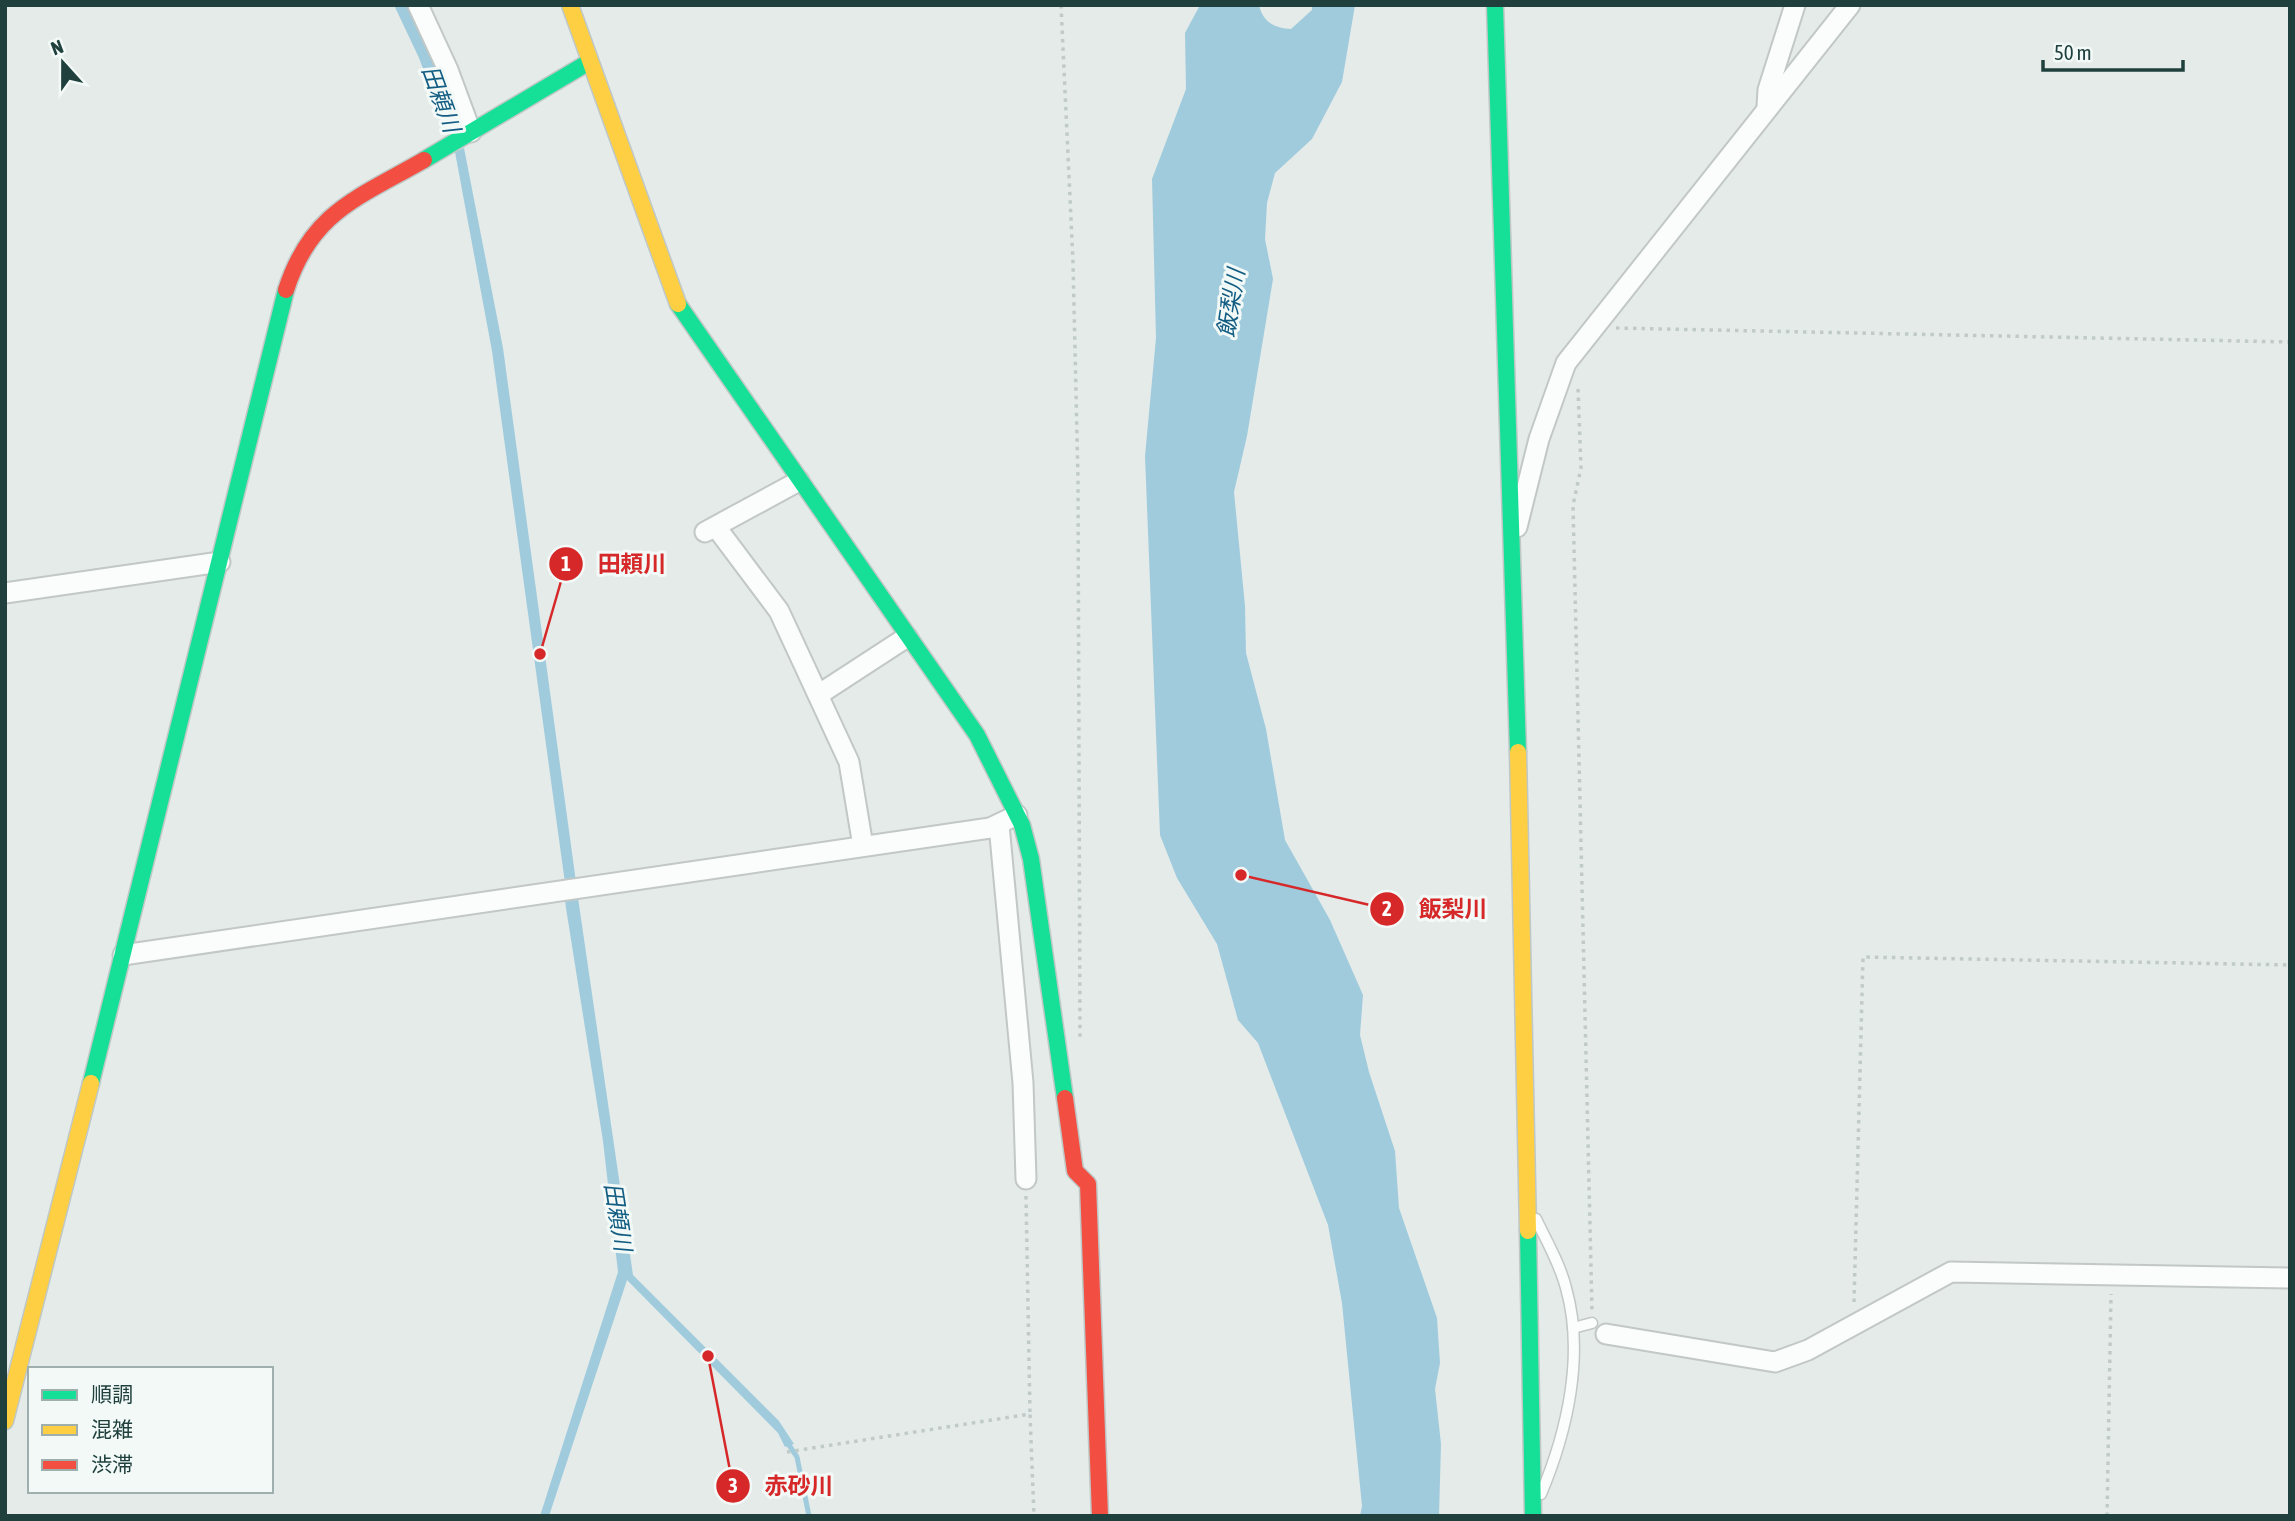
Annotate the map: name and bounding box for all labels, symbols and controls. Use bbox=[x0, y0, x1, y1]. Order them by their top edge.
north arrow bbox=[28, 28, 98, 98]
scale bar bbox=[2043, 28, 2183, 72]
text: N bbox=[48, 35, 66, 59]
text: 50 m bbox=[2054, 40, 2092, 64]
water label: 田頼川 bbox=[417, 62, 466, 139]
water label: 飯梨川 bbox=[1213, 264, 1250, 339]
callout: 田頼川 bbox=[548, 542, 680, 586]
text: 1 bbox=[561, 551, 571, 575]
text: 田頼川 bbox=[598, 551, 667, 577]
callout: 飯梨川 bbox=[1369, 887, 1501, 931]
text: 2 bbox=[1382, 896, 1392, 920]
text: 飯梨川 bbox=[1419, 896, 1488, 922]
water label: 田頼川 bbox=[600, 1181, 637, 1256]
legend bbox=[28, 1367, 273, 1493]
text: 順調 bbox=[91, 1382, 133, 1406]
text: 混雑 bbox=[91, 1417, 133, 1441]
text: 渋滞 bbox=[91, 1452, 133, 1476]
callout: 赤砂川 bbox=[716, 1464, 848, 1508]
text: 3 bbox=[728, 1473, 738, 1497]
text: 赤砂川 bbox=[765, 1473, 834, 1499]

